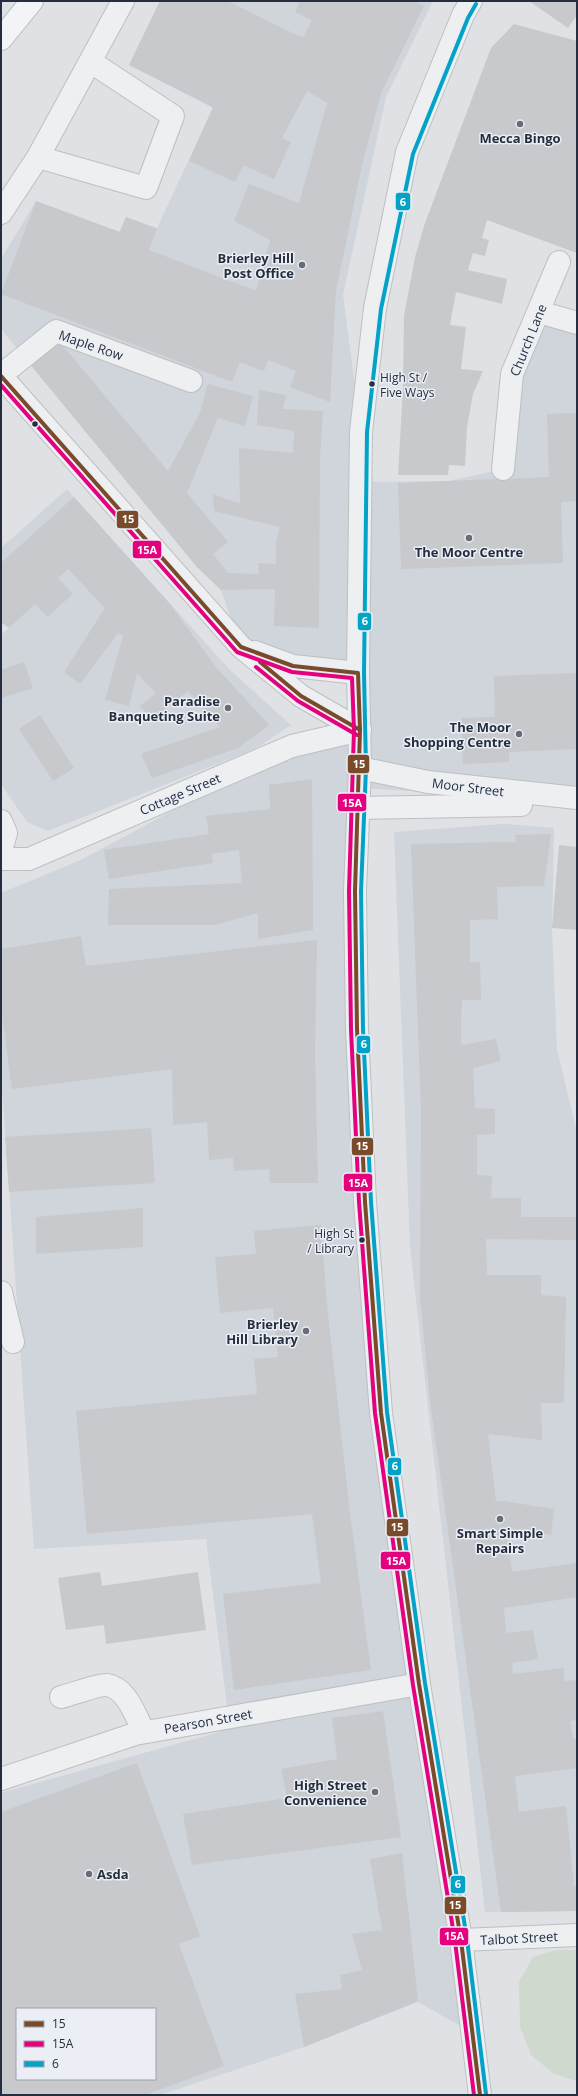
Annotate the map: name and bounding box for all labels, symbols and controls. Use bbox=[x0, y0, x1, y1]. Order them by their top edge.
marker: Mecca Bingo bbox=[515, 119, 525, 129]
place label: Mecca Bingo bbox=[479, 129, 561, 147]
line badge: 6 bbox=[395, 192, 411, 211]
text: 6 bbox=[400, 194, 406, 209]
place label: Brierley Hill Post Office bbox=[218, 249, 294, 282]
marker: Brierley Hill Post Office bbox=[297, 260, 307, 270]
street label: Church Lane bbox=[505, 301, 551, 379]
street label: Maple Row bbox=[57, 326, 125, 364]
place label: High St / Five Ways bbox=[380, 369, 435, 401]
marker: High St / Five Ways bbox=[367, 379, 377, 389]
unlabelled marker bbox=[30, 419, 40, 429]
line badge: 15 bbox=[116, 510, 139, 529]
text: 15 bbox=[122, 511, 134, 526]
marker: The Moor Centre bbox=[464, 533, 474, 543]
line badge: 15A bbox=[132, 540, 162, 559]
text: 15A bbox=[137, 542, 157, 557]
place label: The Moor Centre bbox=[415, 543, 524, 561]
line badge: 6 bbox=[357, 612, 372, 631]
text: 6 bbox=[362, 613, 368, 628]
place label: Paradise Banqueting Suite bbox=[109, 692, 220, 725]
marker: Paradise Banqueting Suite bbox=[223, 703, 233, 713]
place label: The Moor Shopping Centre bbox=[404, 718, 511, 751]
marker: The Moor Shopping Centre bbox=[514, 729, 524, 739]
line badge: 15 bbox=[347, 754, 370, 774]
text: 15 bbox=[353, 756, 365, 771]
street label: Cottage Street bbox=[137, 769, 224, 819]
street label: Moor Street bbox=[431, 774, 505, 800]
line badge: 15A bbox=[337, 793, 367, 812]
text: 15A bbox=[342, 795, 362, 810]
line badge: 6 bbox=[356, 1035, 371, 1054]
text: 6 bbox=[361, 1036, 367, 1051]
line badge: 15 bbox=[351, 1137, 374, 1156]
text: 15 bbox=[356, 1138, 368, 1153]
line badge: 15A bbox=[343, 1173, 373, 1192]
text: 15A bbox=[348, 1175, 368, 1190]
place label: High St / Library bbox=[307, 1225, 355, 1257]
marker: High St / Library bbox=[357, 1235, 367, 1245]
place label: Brierley Hill Library bbox=[226, 1315, 299, 1348]
marker: Brierley Hill Library bbox=[301, 1326, 311, 1336]
line badge: 6 bbox=[387, 1457, 402, 1476]
text: 6 bbox=[392, 1458, 398, 1473]
marker: Smart Simple Repairs bbox=[495, 1514, 505, 1524]
line badge: 15 bbox=[386, 1518, 409, 1537]
text: 15 bbox=[391, 1519, 403, 1534]
place label: Smart Simple Repairs bbox=[457, 1524, 544, 1557]
line badge: 15A bbox=[380, 1551, 411, 1570]
text: 15A bbox=[386, 1553, 406, 1568]
street label: Pearson Street bbox=[162, 1704, 254, 1738]
place label: High Street Convenience bbox=[284, 1776, 367, 1809]
marker: High Street Convenience bbox=[370, 1787, 380, 1797]
place label: Asda bbox=[97, 1865, 129, 1883]
marker: Asda bbox=[84, 1869, 94, 1879]
line badge: 6 bbox=[450, 1875, 466, 1894]
text: 6 bbox=[455, 1876, 461, 1891]
line badge: 15 bbox=[444, 1896, 467, 1915]
text: 15 bbox=[449, 1897, 461, 1912]
line badge: 15A bbox=[439, 1927, 469, 1946]
street label: Talbot Street bbox=[480, 1927, 559, 1949]
text: 15A bbox=[444, 1928, 464, 1943]
legend bbox=[16, 2008, 156, 2080]
text: 15 bbox=[52, 2015, 66, 2032]
text: 15A bbox=[52, 2035, 74, 2052]
text: 6 bbox=[52, 2055, 59, 2072]

